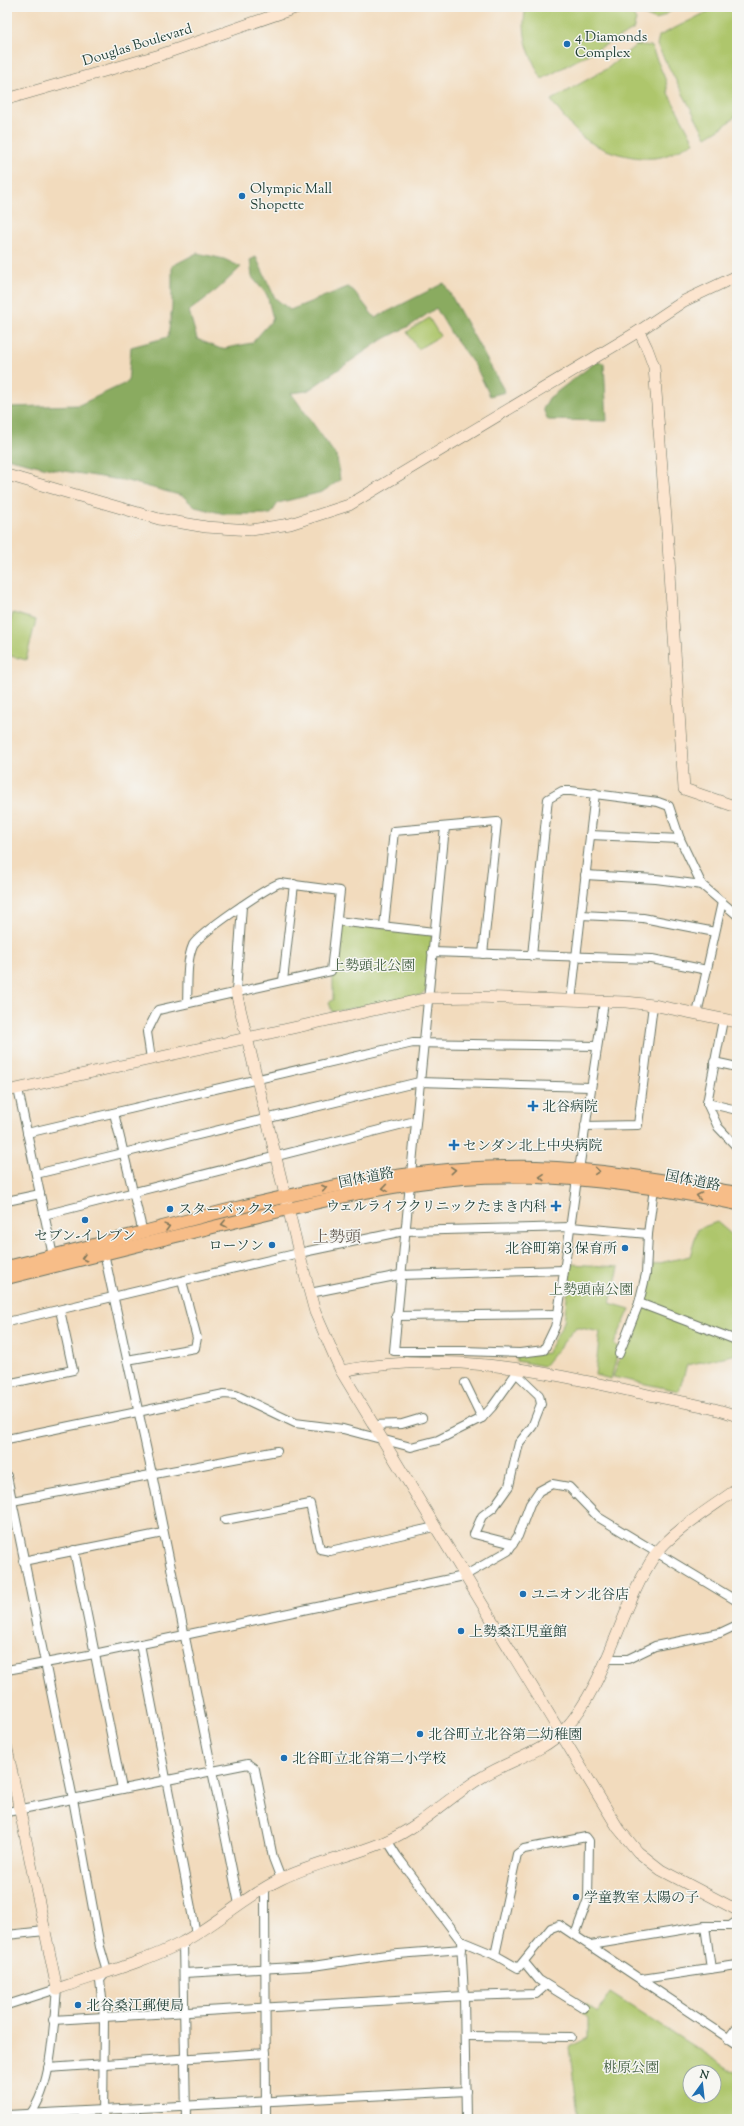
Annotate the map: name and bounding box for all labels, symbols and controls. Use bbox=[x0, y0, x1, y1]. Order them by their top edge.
street label: Douglas Boulevard bbox=[80, 20, 195, 72]
place label: 4 Diamonds Complex bbox=[575, 28, 647, 64]
marker: 4 Diamonds Complex bbox=[562, 39, 572, 49]
place label: Olympic Mall Shopette bbox=[250, 180, 332, 216]
marker: Olympic Mall Shopette bbox=[237, 191, 247, 201]
park label: 上勢頭北公園 bbox=[331, 957, 415, 977]
place label: 北谷病院 bbox=[542, 1098, 598, 1118]
marker: 北谷病院 bbox=[527, 1100, 539, 1112]
place label: センダン北上中央病院 bbox=[463, 1137, 603, 1157]
marker: センダン北上中央病院 bbox=[448, 1139, 460, 1151]
street label: 国体道路 bbox=[337, 1164, 396, 1194]
one-way arrow bbox=[450, 1166, 456, 1175]
one-way arrow bbox=[594, 1167, 600, 1176]
street label: 国体道路 bbox=[663, 1167, 722, 1197]
one-way arrow bbox=[539, 1172, 545, 1181]
one-way arrow bbox=[382, 1183, 388, 1192]
one-way arrow bbox=[321, 1185, 328, 1193]
one-way arrow bbox=[696, 1192, 702, 1201]
place label: ウェルライフクリニックたまき内科 bbox=[326, 1198, 547, 1218]
marker: ウェルライフクリニックたまき内科 bbox=[550, 1200, 562, 1212]
place label: スターバックス bbox=[178, 1201, 275, 1221]
marker: スターバックス bbox=[165, 1204, 175, 1214]
marker: セブン-イレブン bbox=[80, 1215, 90, 1225]
one-way arrow bbox=[221, 1220, 227, 1228]
one-way arrow bbox=[163, 1223, 170, 1232]
place label: セブン-イレブン bbox=[34, 1227, 136, 1247]
district label: 上勢頭 bbox=[313, 1227, 361, 1250]
place label: ローソン bbox=[209, 1237, 264, 1257]
marker: ローソン bbox=[267, 1240, 277, 1250]
place label: 北谷町第３保育所 bbox=[505, 1240, 617, 1260]
marker: 北谷町第３保育所 bbox=[620, 1243, 630, 1253]
one-way arrow bbox=[81, 1253, 88, 1262]
park label: 上勢頭南公園 bbox=[549, 1281, 633, 1301]
place label: ユニオン北谷店 bbox=[531, 1586, 629, 1606]
marker: ユニオン北谷店 bbox=[518, 1589, 528, 1599]
place label: 上勢桑江児童館 bbox=[469, 1623, 567, 1643]
marker: 上勢桑江児童館 bbox=[456, 1626, 466, 1636]
place label: 北谷町立北谷第二幼稚園 bbox=[428, 1726, 582, 1746]
marker: 北谷町立北谷第二幼稚園 bbox=[415, 1729, 425, 1739]
place label: 北谷町立北谷第二小学校 bbox=[292, 1750, 446, 1770]
marker: 北谷町立北谷第二小学校 bbox=[279, 1753, 289, 1763]
place label: 学童教室 太陽の子 bbox=[584, 1889, 699, 1909]
marker: 学童教室 太陽の子 bbox=[571, 1892, 581, 1902]
place label: 北谷桑江郵便局 bbox=[86, 1997, 184, 2017]
marker: 北谷桑江郵便局 bbox=[73, 2000, 83, 2010]
park label: 桃原公園 bbox=[603, 2059, 659, 2079]
north arrow bbox=[682, 2064, 722, 2104]
text: N bbox=[697, 2066, 711, 2084]

